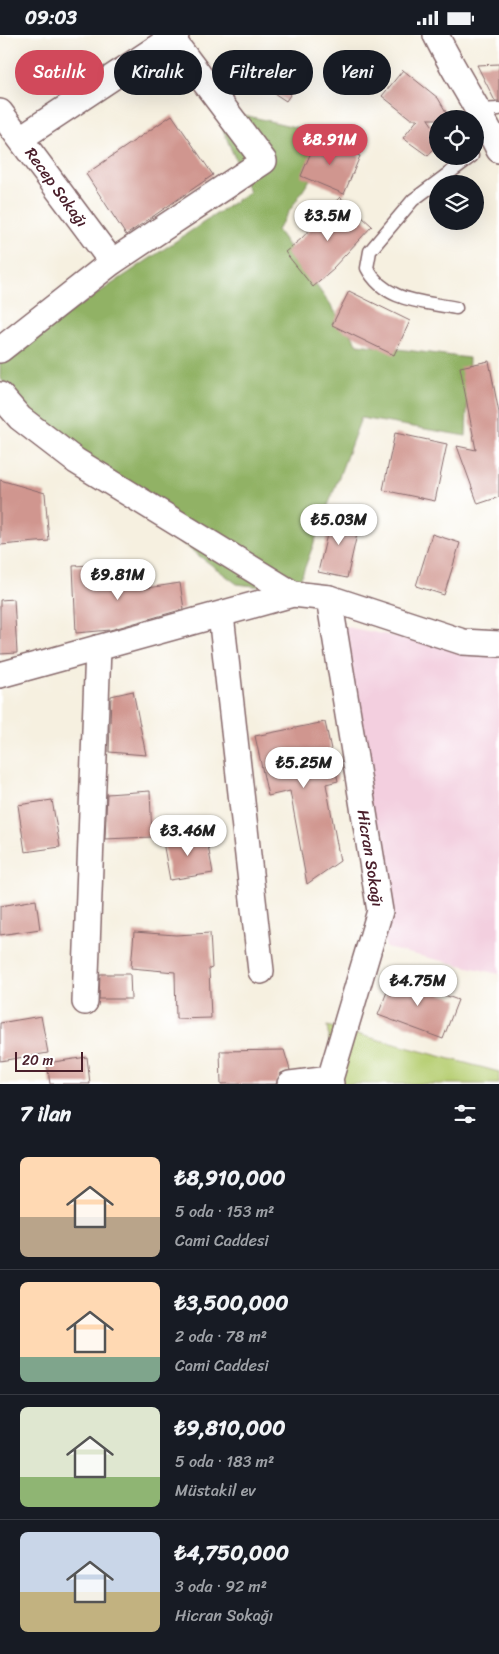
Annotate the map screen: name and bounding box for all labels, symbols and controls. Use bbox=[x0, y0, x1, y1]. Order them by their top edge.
text: 09:03 bbox=[25, 1, 77, 34]
chip: Satılık bbox=[15, 50, 104, 95]
chip: Kiralık bbox=[114, 50, 202, 95]
chip: Filtreler bbox=[212, 50, 313, 95]
chip: Yeni bbox=[323, 50, 391, 95]
map controls bbox=[429, 110, 484, 230]
button: locate bbox=[429, 110, 484, 165]
pin: ₺8.91M bbox=[289, 123, 371, 166]
text: ₺8.91M bbox=[303, 125, 357, 154]
street label: Recep Sokağı bbox=[17, 141, 96, 234]
button: layers bbox=[429, 175, 484, 230]
pin: ₺3.5M bbox=[293, 199, 363, 242]
text: ₺3.5M bbox=[305, 201, 351, 230]
pin: ₺5.03M bbox=[298, 503, 380, 546]
text: ₺5.03M bbox=[311, 505, 367, 534]
pin: ₺9.81M bbox=[77, 559, 159, 601]
text: ₺9.81M bbox=[91, 560, 145, 589]
pin: ₺5.25M bbox=[263, 747, 345, 789]
text: ₺5.25M bbox=[276, 748, 332, 777]
street label: Hicran Sokağı bbox=[349, 807, 393, 909]
pin: ₺3.46M bbox=[147, 815, 229, 857]
text: ₺3.46M bbox=[161, 816, 215, 845]
pin: ₺4.75M bbox=[377, 965, 459, 1007]
text: ₺4.75M bbox=[390, 966, 446, 995]
text: 20 m bbox=[22, 1048, 53, 1073]
scale bar bbox=[15, 1049, 82, 1072]
text: 7 ilan bbox=[20, 1095, 71, 1133]
icon: filters bbox=[451, 1100, 479, 1128]
text: ₺8,910,000 bbox=[175, 1159, 286, 1197]
icon: home bbox=[60, 1177, 120, 1237]
text: 5 oda · 153 m² bbox=[175, 1197, 274, 1226]
text: Cami Caddesi bbox=[175, 1226, 269, 1255]
text: ₺3,500,000 bbox=[175, 1284, 289, 1322]
icon: home bbox=[60, 1302, 120, 1362]
text: 2 oda · 78 m² bbox=[175, 1322, 267, 1351]
text: Cami Caddesi bbox=[175, 1351, 269, 1380]
text: ₺9,810,000 bbox=[175, 1409, 286, 1447]
icon: home bbox=[60, 1427, 120, 1487]
text: 5 oda · 183 m² bbox=[175, 1447, 274, 1476]
text: Müstakil ev bbox=[175, 1476, 256, 1505]
text: ₺4,750,000 bbox=[175, 1534, 289, 1572]
icon: home bbox=[60, 1552, 120, 1612]
text: 3 oda · 92 m² bbox=[175, 1572, 267, 1601]
text: Hicran Sokağı bbox=[175, 1601, 273, 1630]

